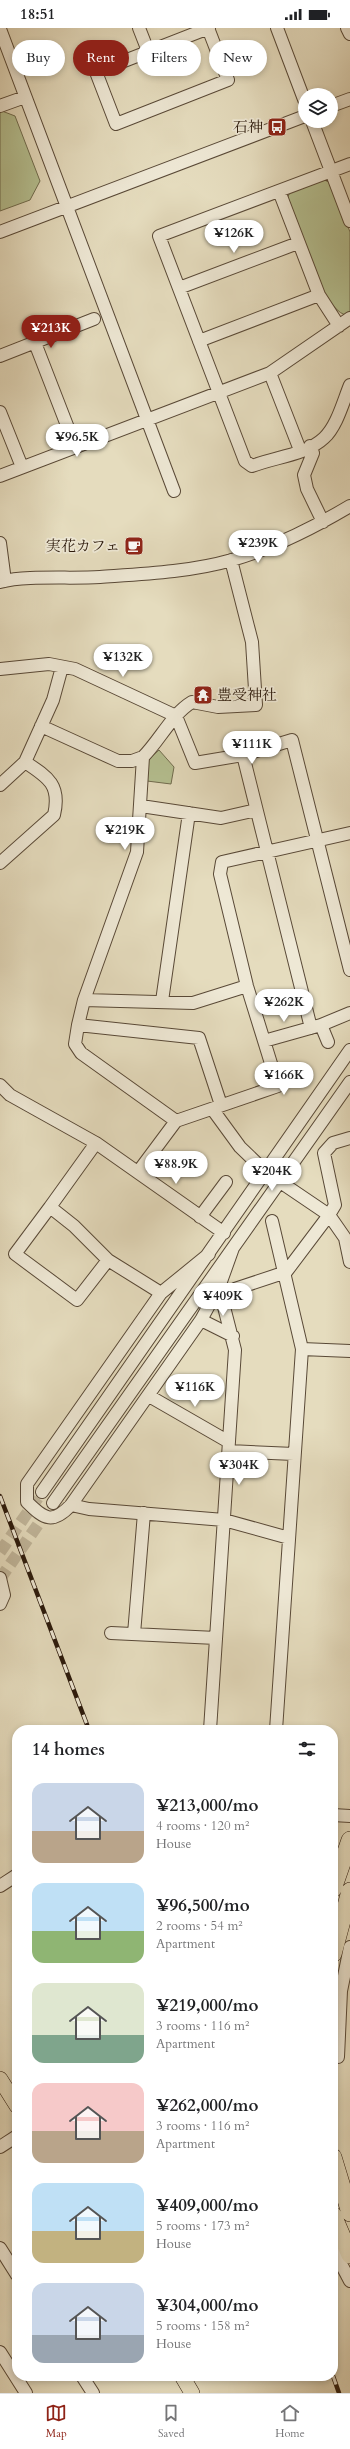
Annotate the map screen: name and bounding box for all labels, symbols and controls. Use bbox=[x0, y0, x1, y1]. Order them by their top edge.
text: 18:51 bbox=[20, 4, 55, 24]
chip: Buy bbox=[12, 40, 65, 76]
chip: Rent bbox=[73, 40, 129, 76]
chip: Filters bbox=[137, 40, 201, 76]
chip: New bbox=[209, 40, 267, 76]
map controls bbox=[298, 88, 338, 128]
button: layers bbox=[298, 88, 338, 128]
bus stop icon: 石神 bbox=[266, 116, 288, 138]
place label: 石神 bbox=[233, 117, 263, 137]
pin: ¥126K bbox=[206, 220, 262, 254]
text: ¥126K bbox=[214, 224, 254, 242]
pin: ¥213K bbox=[23, 315, 79, 349]
text: ¥213K bbox=[31, 319, 71, 337]
pin: ¥96.5K bbox=[44, 424, 110, 458]
text: ¥96.5K bbox=[55, 428, 99, 446]
pin: ¥239K bbox=[230, 530, 286, 564]
text: ¥239K bbox=[238, 534, 278, 552]
cafe icon: 実花カフェ bbox=[123, 535, 145, 557]
place label: 実花カフェ bbox=[46, 536, 120, 556]
pin: ¥132K bbox=[95, 644, 151, 678]
text: ¥132K bbox=[103, 648, 143, 666]
temple icon: 豊受神社 bbox=[192, 684, 214, 706]
place label: 豊受神社 bbox=[217, 685, 277, 705]
pin: ¥111K bbox=[224, 731, 280, 765]
text: ¥111K bbox=[232, 735, 272, 753]
pin: ¥219K bbox=[97, 817, 153, 851]
text: ¥219K bbox=[105, 821, 145, 839]
pin: ¥262K bbox=[256, 989, 312, 1023]
text: ¥262K bbox=[264, 993, 304, 1011]
pin: ¥166K bbox=[256, 1062, 312, 1096]
text: ¥166K bbox=[264, 1066, 304, 1084]
pin: ¥88.9K bbox=[143, 1151, 209, 1185]
text: ¥88.9K bbox=[154, 1155, 198, 1173]
pin: ¥204K bbox=[244, 1158, 300, 1192]
text: ¥204K bbox=[252, 1162, 292, 1180]
pin: ¥409K bbox=[195, 1283, 251, 1317]
text: ¥409K bbox=[203, 1287, 243, 1305]
pin: ¥116K bbox=[167, 1374, 223, 1408]
text: ¥116K bbox=[175, 1378, 215, 1396]
pin: ¥304K bbox=[211, 1452, 267, 1486]
text: ¥304K bbox=[219, 1456, 259, 1474]
text: 14 homes bbox=[32, 1738, 105, 1761]
icon: filters bbox=[296, 1738, 318, 1760]
text: ¥213,000/mo bbox=[156, 1794, 258, 1817]
icon: home bbox=[64, 1799, 112, 1847]
text: 4 rooms · 120 m² bbox=[156, 1817, 249, 1835]
text: House bbox=[156, 1835, 191, 1853]
text: ¥96,500/mo bbox=[156, 1894, 250, 1917]
icon: home bbox=[64, 1899, 112, 1947]
text: 2 rooms · 54 m² bbox=[156, 1917, 243, 1935]
text: Apartment bbox=[156, 1935, 215, 1953]
text: ¥219,000/mo bbox=[156, 1994, 258, 2017]
icon: home bbox=[64, 1999, 112, 2047]
text: 3 rooms · 116 m² bbox=[156, 2017, 249, 2035]
text: Apartment bbox=[156, 2035, 215, 2053]
text: ¥262,000/mo bbox=[156, 2094, 258, 2117]
icon: home bbox=[64, 2099, 112, 2147]
text: 3 rooms · 116 m² bbox=[156, 2117, 249, 2135]
text: Apartment bbox=[156, 2135, 215, 2153]
text: ¥409,000/mo bbox=[156, 2194, 258, 2217]
icon: home bbox=[64, 2199, 112, 2247]
text: 5 rooms · 173 m² bbox=[156, 2217, 249, 2235]
text: House bbox=[156, 2235, 191, 2253]
text: ¥304,000/mo bbox=[156, 2294, 258, 2317]
icon: home bbox=[64, 2299, 112, 2347]
text: 5 rooms · 158 m² bbox=[156, 2317, 249, 2335]
text: House bbox=[156, 2335, 191, 2353]
tab: Map bbox=[45, 2402, 67, 2441]
tab: Saved bbox=[158, 2402, 185, 2441]
tab: Home bbox=[275, 2402, 305, 2441]

